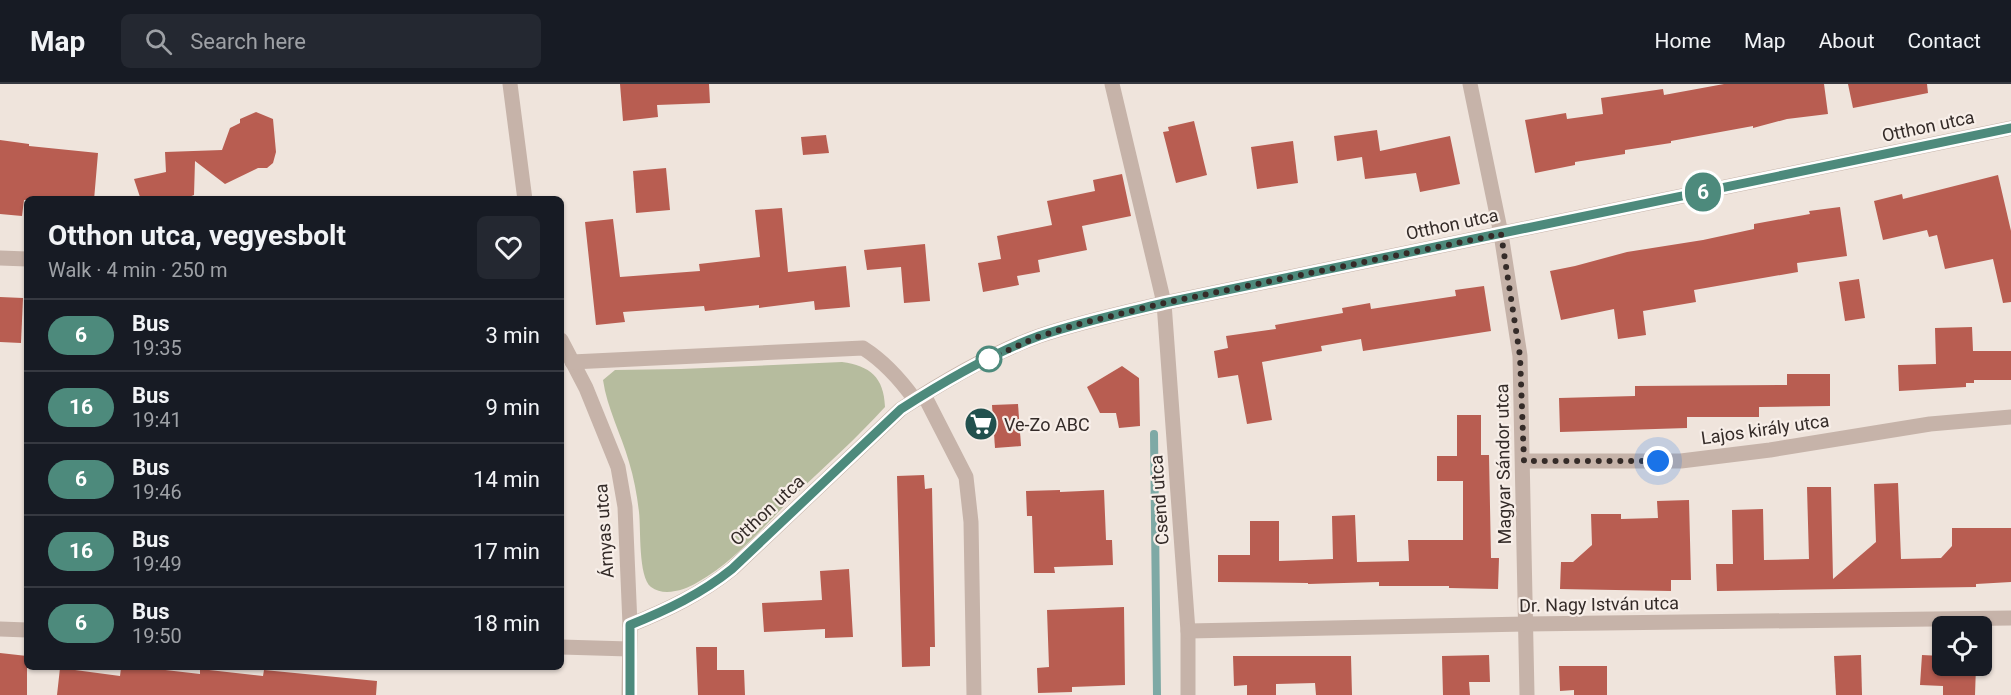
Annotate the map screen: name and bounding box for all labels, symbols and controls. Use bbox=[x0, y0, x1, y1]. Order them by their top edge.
search box bbox=[121, 14, 541, 68]
text: Map bbox=[30, 25, 85, 58]
icon: search bbox=[142, 25, 175, 58]
text: Search here bbox=[190, 29, 306, 54]
text: Home bbox=[1655, 29, 1711, 53]
text: Map bbox=[1744, 29, 1786, 53]
text: About bbox=[1819, 29, 1875, 53]
text: Contact bbox=[1908, 29, 1981, 53]
street label: Otthon utca bbox=[1880, 106, 1976, 146]
line badge: 6 bbox=[1684, 172, 1722, 212]
text: 6 bbox=[1697, 180, 1709, 204]
street label: Otthon utca bbox=[1404, 204, 1500, 244]
button: heart bbox=[477, 216, 540, 279]
text: Otthon utca, vegyesbolt bbox=[48, 219, 346, 252]
text: Walk · 4 min · 250 m bbox=[48, 258, 227, 282]
text: Bus bbox=[132, 311, 170, 336]
text: 6 bbox=[75, 323, 87, 347]
text: 3 min bbox=[485, 323, 540, 348]
text: 19:35 bbox=[132, 336, 182, 360]
unlabelled marker bbox=[976, 346, 1002, 372]
text: Bus bbox=[132, 383, 170, 408]
street label: Magyar Sándor utca bbox=[1491, 383, 1515, 545]
text: 16 bbox=[69, 395, 93, 419]
text: 9 min bbox=[485, 395, 540, 420]
supermarket icon: Ve-Zo ABC bbox=[963, 406, 999, 442]
text: 19:41 bbox=[132, 408, 182, 432]
street label: Lajos király utca bbox=[1700, 410, 1830, 448]
place label: Ve-Zo ABC bbox=[1004, 414, 1090, 435]
your location bbox=[1643, 446, 1673, 476]
street label: Csend utca bbox=[1145, 454, 1173, 546]
text: Bus bbox=[132, 455, 170, 480]
text: 6 bbox=[75, 467, 87, 491]
text: 14 min bbox=[473, 467, 540, 492]
street label: Otthon utca bbox=[726, 470, 808, 550]
text: 19:46 bbox=[132, 480, 182, 504]
street label: Árnyas utca bbox=[590, 483, 618, 579]
text: Bus bbox=[132, 527, 170, 552]
text: 16 bbox=[69, 539, 93, 563]
text: 17 min bbox=[473, 539, 540, 564]
text: 19:49 bbox=[132, 552, 182, 576]
street label: Dr. Nagy István utca bbox=[1519, 592, 1679, 616]
text: Bus bbox=[132, 599, 170, 624]
text: 6 bbox=[75, 611, 87, 635]
text: 18 min bbox=[473, 611, 540, 636]
map controls bbox=[1932, 616, 1992, 676]
button: locate bbox=[1932, 616, 1992, 676]
text: 19:50 bbox=[132, 624, 182, 648]

